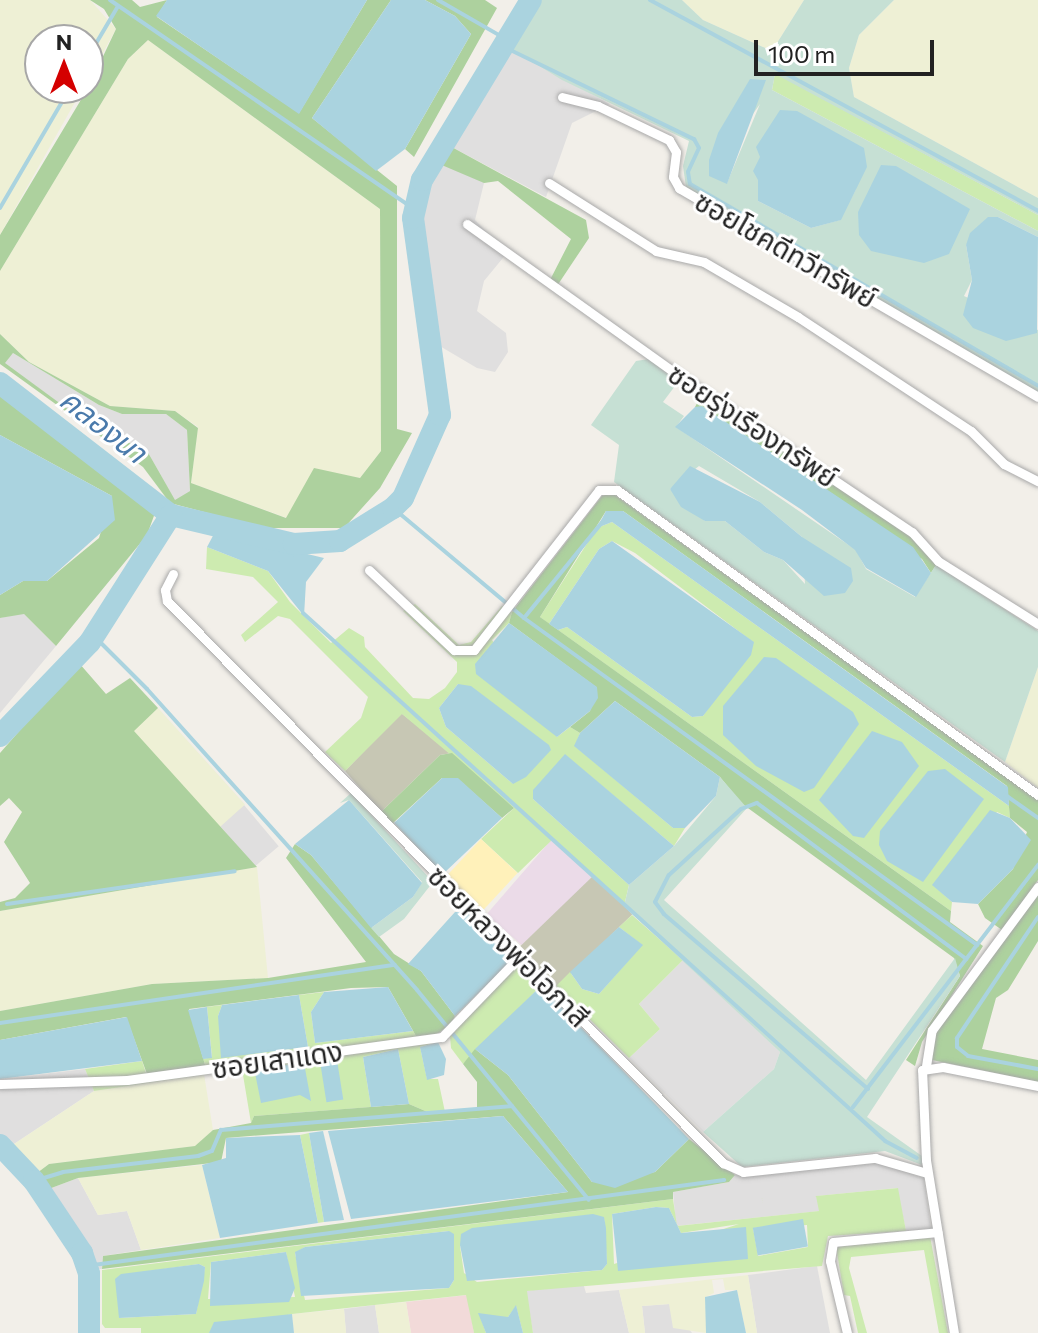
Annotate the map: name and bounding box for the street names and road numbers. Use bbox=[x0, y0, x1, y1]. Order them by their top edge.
street label: ซอยโชคดีทวีทรัพย์ bbox=[689, 183, 883, 315]
street label: ซอยรุ่งเรืองทรัพย์ bbox=[662, 356, 844, 494]
street label: ซอยหลวงพ่อโอภาสี bbox=[422, 859, 596, 1033]
street label: ซอยเสาแดง bbox=[210, 1033, 344, 1085]

